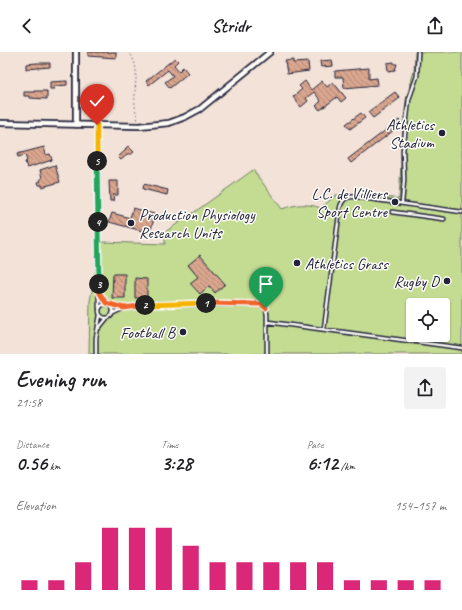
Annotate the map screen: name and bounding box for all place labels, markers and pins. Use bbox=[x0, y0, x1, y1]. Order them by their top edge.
pin bbox=[80, 84, 114, 125]
place label: Athletics Stadium bbox=[386, 115, 436, 153]
marker: Athletics Stadium bbox=[437, 128, 447, 138]
pin: 5 bbox=[87, 151, 107, 171]
place label: L.C. de Villiers Sport Centre bbox=[311, 184, 389, 222]
marker: L.C. de Villiers Sport Centre bbox=[390, 197, 400, 207]
place label: Production Physiology Research Units bbox=[139, 205, 256, 243]
pin: 4 bbox=[88, 212, 108, 232]
marker: Production Physiology Research Units bbox=[126, 218, 136, 228]
place label: Athletics Grass bbox=[305, 254, 389, 274]
marker: Athletics Grass bbox=[292, 258, 302, 268]
pin bbox=[249, 267, 283, 308]
place label: Rugby D bbox=[394, 272, 441, 292]
pin: 3 bbox=[89, 274, 109, 294]
marker: Rugby D bbox=[442, 276, 452, 286]
pin: 1 bbox=[196, 293, 216, 313]
pin: 2 bbox=[135, 295, 155, 315]
place label: Football B bbox=[120, 323, 177, 343]
marker: Football B bbox=[178, 327, 188, 337]

